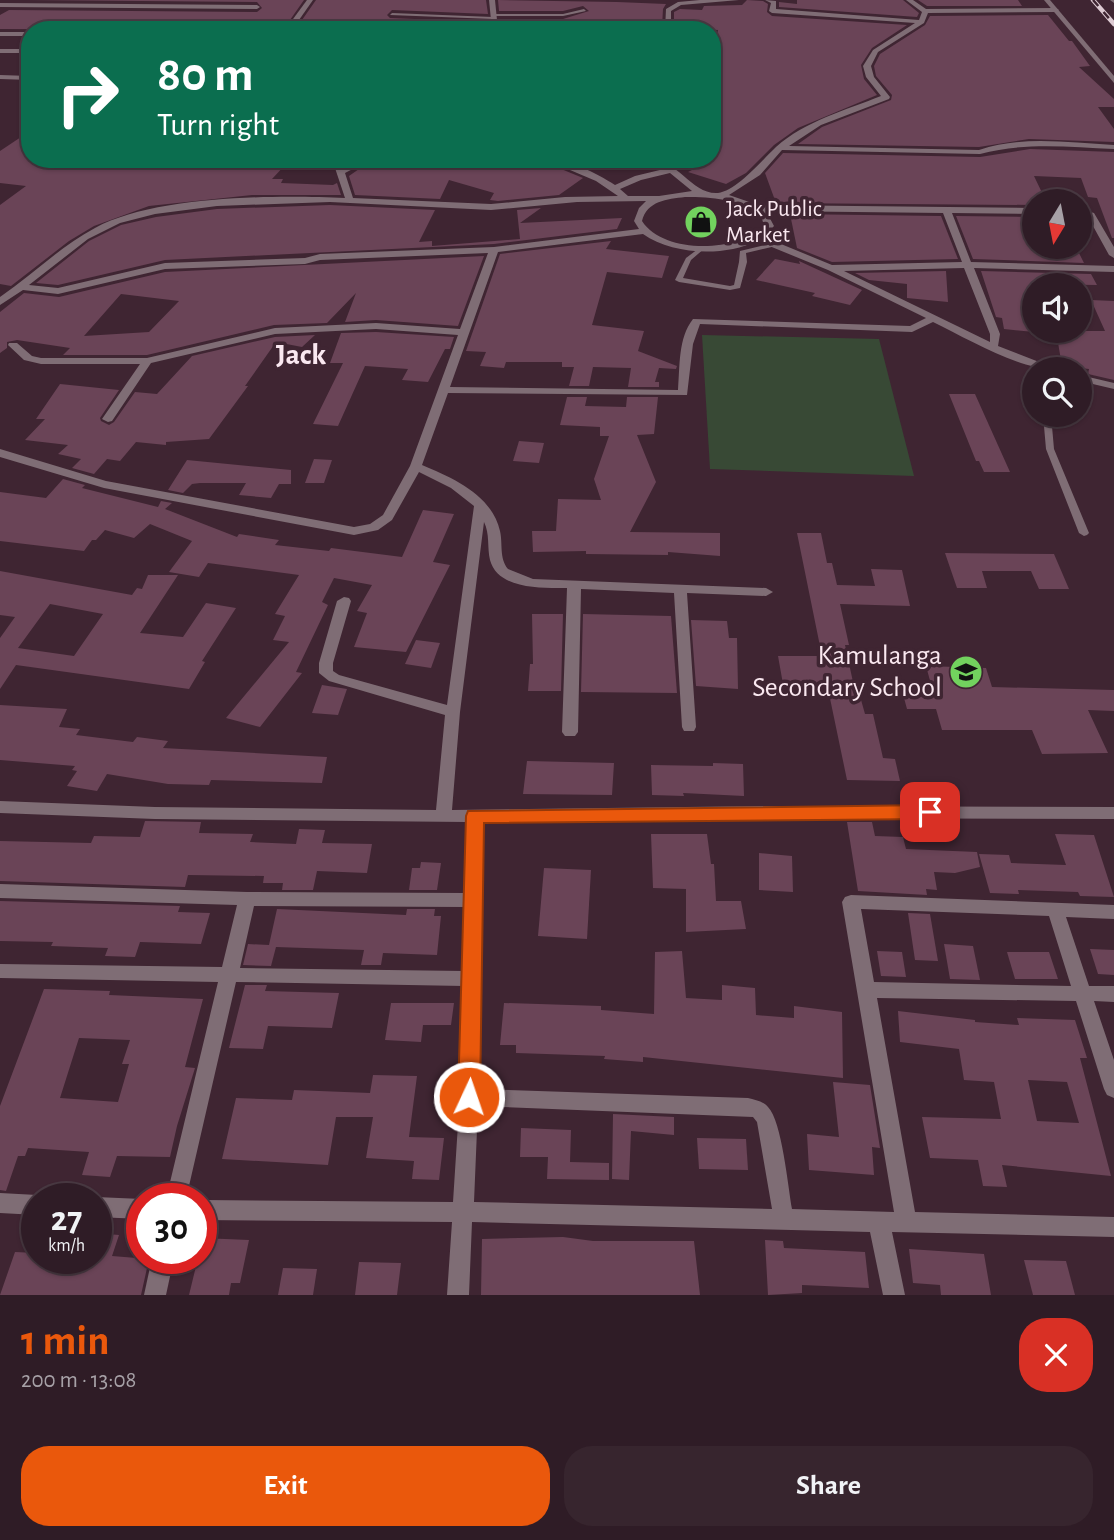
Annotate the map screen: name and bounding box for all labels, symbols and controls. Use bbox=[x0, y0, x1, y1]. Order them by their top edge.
icon: right bbox=[42, 49, 133, 140]
text: 80 m bbox=[157, 51, 254, 100]
text: Turn right bbox=[157, 109, 279, 141]
north arrow bbox=[1022, 189, 1092, 259]
map controls bbox=[1022, 189, 1092, 427]
place label: Jack Public Market bbox=[726, 198, 822, 247]
shop icon: Jack Public Market bbox=[682, 203, 720, 241]
button: sound bbox=[1022, 273, 1092, 343]
district label: Jack bbox=[276, 340, 326, 370]
button: search bbox=[1022, 357, 1092, 427]
place label: Kamulanga Secondary School bbox=[752, 642, 942, 702]
school or university icon: Kamulanga Secondary School bbox=[947, 653, 985, 691]
pin bbox=[900, 782, 960, 842]
icon: arrive bbox=[911, 793, 949, 831]
position arrow bbox=[432, 1060, 506, 1134]
speed limit sign: 30 bbox=[126, 1183, 217, 1274]
text: 27 bbox=[51, 1202, 82, 1237]
text: km/h bbox=[48, 1237, 85, 1255]
button: close bbox=[1019, 1318, 1093, 1392]
text: 1 min bbox=[21, 1320, 110, 1362]
text: 200 m · 13:08 bbox=[21, 1369, 137, 1392]
button: Exit bbox=[21, 1446, 550, 1526]
button: Share bbox=[564, 1446, 1093, 1526]

